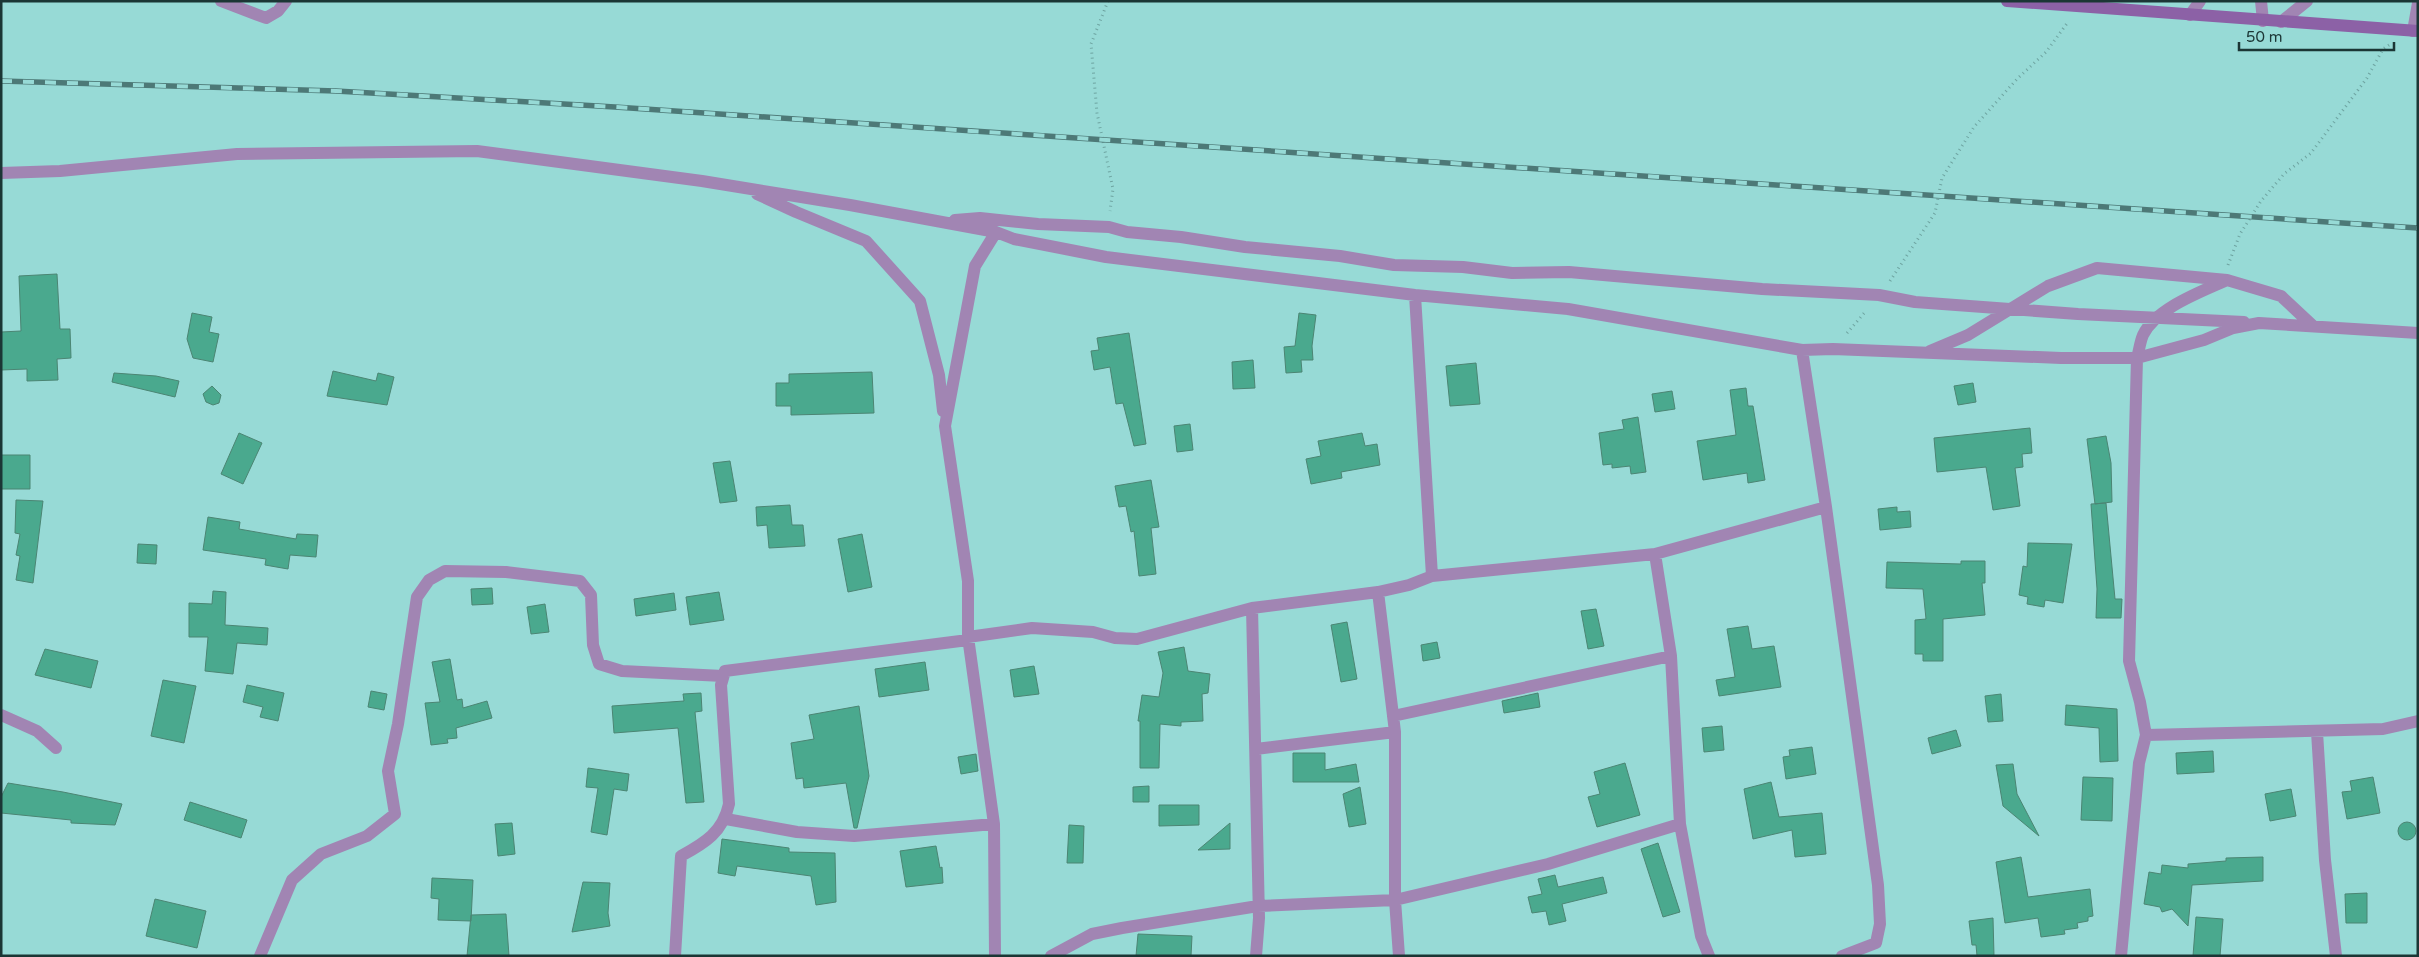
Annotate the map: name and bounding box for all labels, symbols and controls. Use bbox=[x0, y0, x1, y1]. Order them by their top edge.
scale bar bbox=[2239, 20, 2394, 52]
text: 50 m bbox=[2246, 28, 2283, 46]

